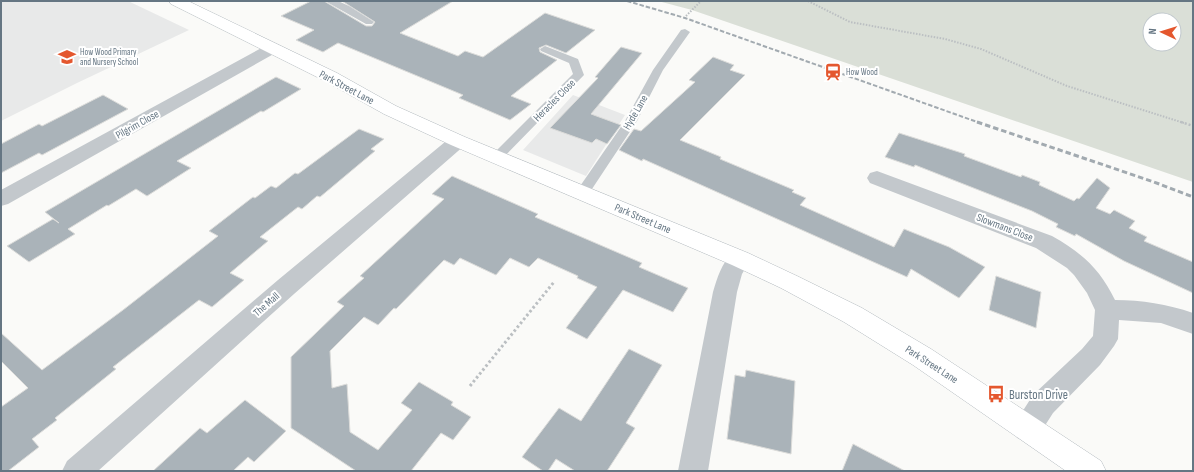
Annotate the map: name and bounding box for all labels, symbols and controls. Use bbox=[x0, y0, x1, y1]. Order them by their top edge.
north arrow bbox=[1142, 12, 1182, 52]
text: N bbox=[1146, 28, 1159, 35]
school or university icon: How Wood Primary and Nursery School bbox=[57, 47, 77, 67]
place label: How Wood Primary and Nursery School bbox=[80, 47, 138, 68]
station icon: How Wood bbox=[823, 62, 843, 82]
place label: How Wood bbox=[846, 67, 878, 78]
street label: Park Street Lane bbox=[317, 68, 376, 107]
street label: Heracles Close bbox=[531, 77, 578, 124]
street label: Hyde Lane bbox=[620, 93, 651, 132]
street label: Pilgrim Close bbox=[113, 107, 161, 142]
street label: Park Street Lane bbox=[613, 201, 673, 236]
street label: Slowmans Close bbox=[975, 211, 1035, 244]
street label: The Mall bbox=[251, 290, 282, 319]
street label: Park Street Lane bbox=[903, 343, 961, 386]
bus stop icon: Burston Drive bbox=[986, 384, 1006, 404]
place label: Burston Drive bbox=[1009, 387, 1068, 403]

